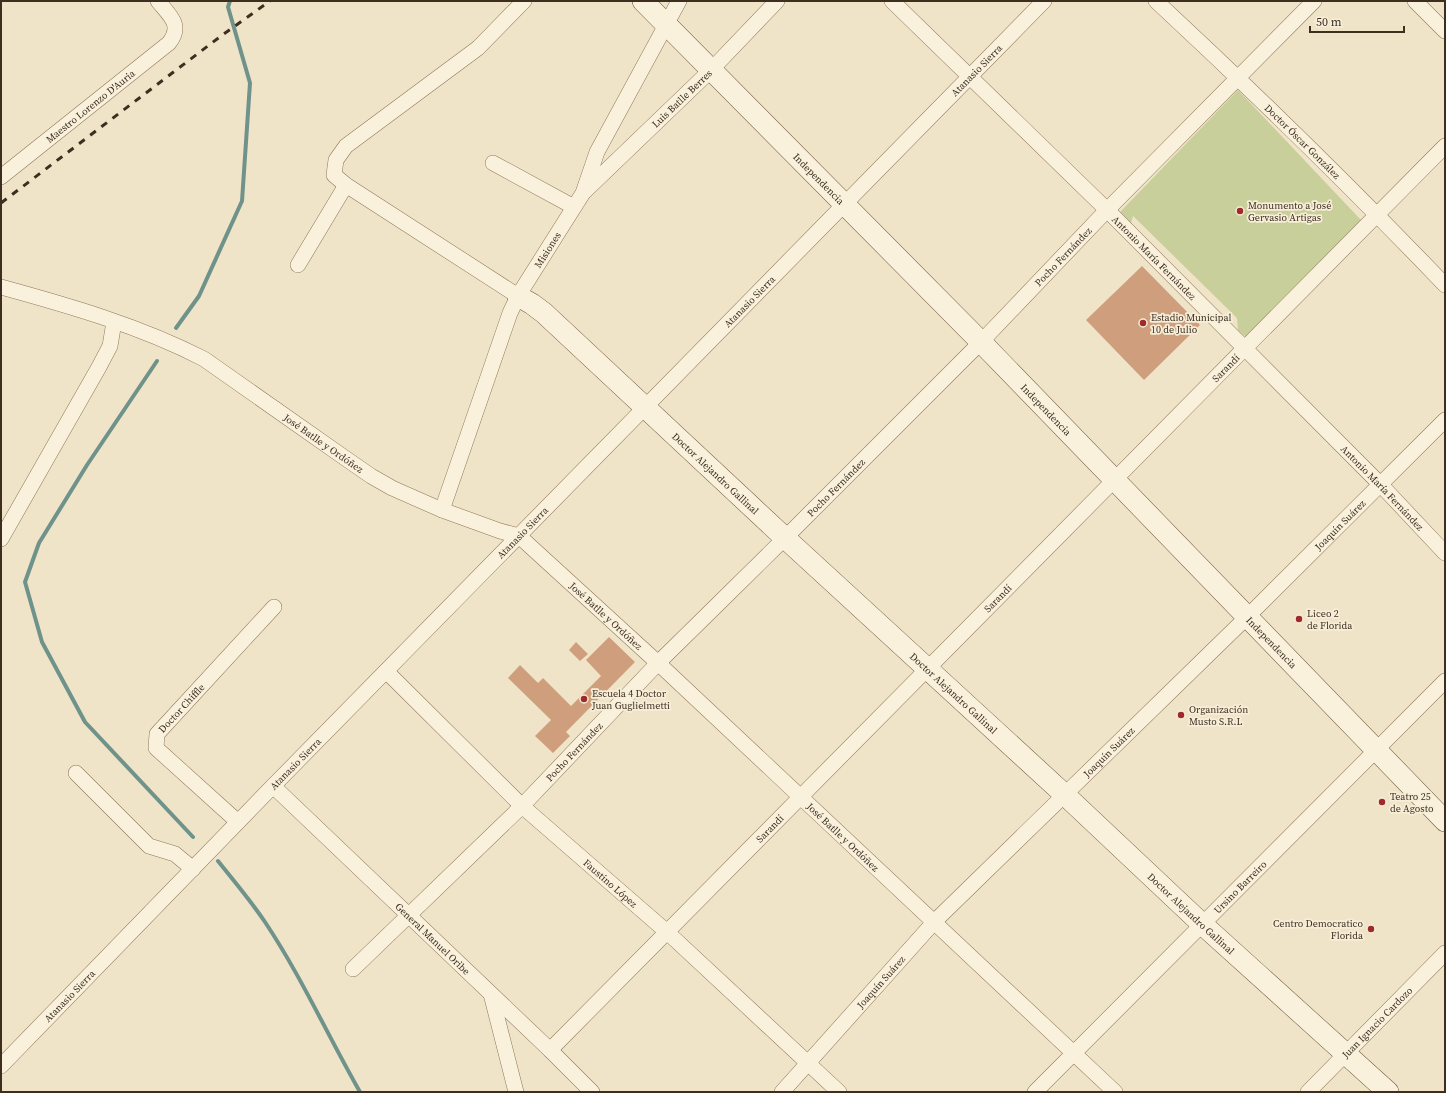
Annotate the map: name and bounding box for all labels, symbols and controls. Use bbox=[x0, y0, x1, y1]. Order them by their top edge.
scale bar bbox=[1310, 8, 1404, 34]
text: 50 m bbox=[1316, 14, 1342, 30]
street label: Atanasio Sierra bbox=[948, 41, 1006, 99]
street label: Maestro Lorenzo D'Auria bbox=[43, 66, 138, 146]
street label: Luis Batlle Berres bbox=[649, 67, 715, 130]
street label: Doctor Óscar González bbox=[1262, 101, 1343, 182]
street label: Independencia bbox=[790, 150, 848, 208]
place label: Monumento a José Gervasio Artigas bbox=[1248, 199, 1331, 224]
marker: Monumento a José Gervasio Artigas bbox=[1235, 206, 1245, 216]
street label: Antonio María Fernández bbox=[1109, 213, 1199, 303]
street label: Pocho Fernández bbox=[1032, 224, 1095, 289]
street label: Misiones bbox=[531, 229, 564, 270]
street label: Atanasio Sierra bbox=[721, 272, 779, 330]
place label: Estadio Municipal 10 de Julio bbox=[1151, 311, 1232, 336]
marker: Estadio Municipal 10 de Julio bbox=[1138, 318, 1148, 328]
street label: Sarandí bbox=[1209, 351, 1242, 385]
street label: Independencia bbox=[1018, 381, 1075, 439]
street label: José Batlle y Ordóñez bbox=[280, 410, 366, 476]
street label: Doctor Alejandro Gallinal bbox=[669, 430, 761, 517]
street label: Antonio María Fernández bbox=[1338, 442, 1427, 534]
street label: Pocho Fernández bbox=[804, 456, 868, 520]
street label: Joaquín Suárez bbox=[1311, 497, 1369, 554]
street label: Atanasio Sierra bbox=[494, 503, 552, 561]
street label: José Batlle y Ordóñez bbox=[566, 579, 645, 653]
street label: Sarandí bbox=[981, 582, 1014, 615]
place label: Liceo 2 de Florida bbox=[1307, 607, 1353, 632]
street label: Independencia bbox=[1243, 614, 1300, 672]
marker: Liceo 2 de Florida bbox=[1294, 614, 1304, 624]
street label: Doctor Alejandro Gallinal bbox=[907, 650, 1000, 737]
street label: Doctor Chiffle bbox=[156, 681, 207, 736]
place label: Escuela 4 Doctor Juan Guglielmetti bbox=[591, 687, 670, 712]
marker: Escuela 4 Doctor Juan Guglielmetti bbox=[579, 694, 589, 704]
place label: Organización Musto S.R.L bbox=[1189, 703, 1248, 728]
marker: Organización Musto S.R.L bbox=[1176, 710, 1186, 720]
street label: Pocho Fernández bbox=[543, 719, 606, 784]
street label: Joaquín Suárez bbox=[1080, 724, 1138, 781]
street label: Atanasio Sierra bbox=[267, 734, 325, 793]
place label: Teatro 25 de Agosto bbox=[1390, 790, 1434, 815]
marker: Teatro 25 de Agosto bbox=[1377, 797, 1387, 807]
street label: José Batlle y Ordóñez bbox=[803, 799, 882, 875]
street label: Sarandí bbox=[753, 812, 786, 845]
street label: Faustino López bbox=[580, 856, 640, 911]
street label: Ursino Barreiro bbox=[1211, 857, 1270, 916]
street label: Doctor Alejandro Gallinal bbox=[1145, 870, 1237, 957]
street label: General Manuel Oribe bbox=[392, 900, 473, 978]
place label: Centro Democratico Florida bbox=[1273, 917, 1364, 942]
marker: Centro Democratico Florida bbox=[1366, 924, 1376, 934]
street label: Joaquín Suárez bbox=[853, 953, 908, 1012]
street label: Atanasio Sierra bbox=[41, 967, 99, 1025]
street label: Juan Ignacio Cardozo bbox=[1338, 984, 1415, 1062]

